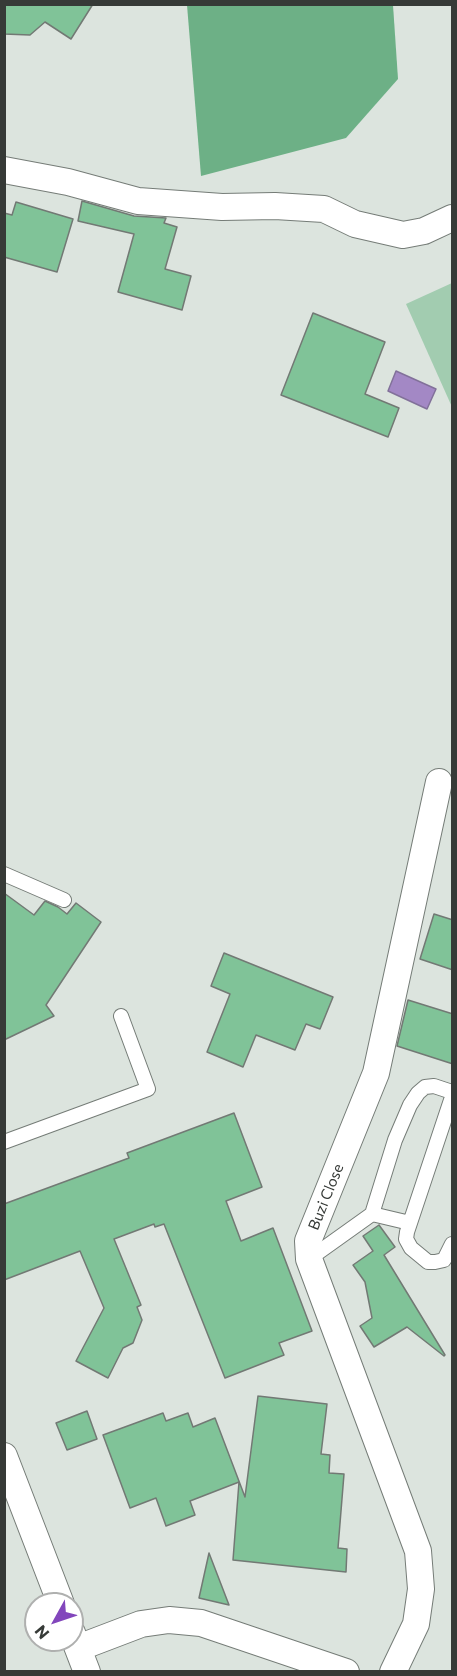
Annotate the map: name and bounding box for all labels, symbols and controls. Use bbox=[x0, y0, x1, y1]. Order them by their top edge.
street label: Buzi Close bbox=[305, 1161, 347, 1233]
north arrow bbox=[24, 1592, 84, 1652]
text: N bbox=[30, 1622, 52, 1643]

